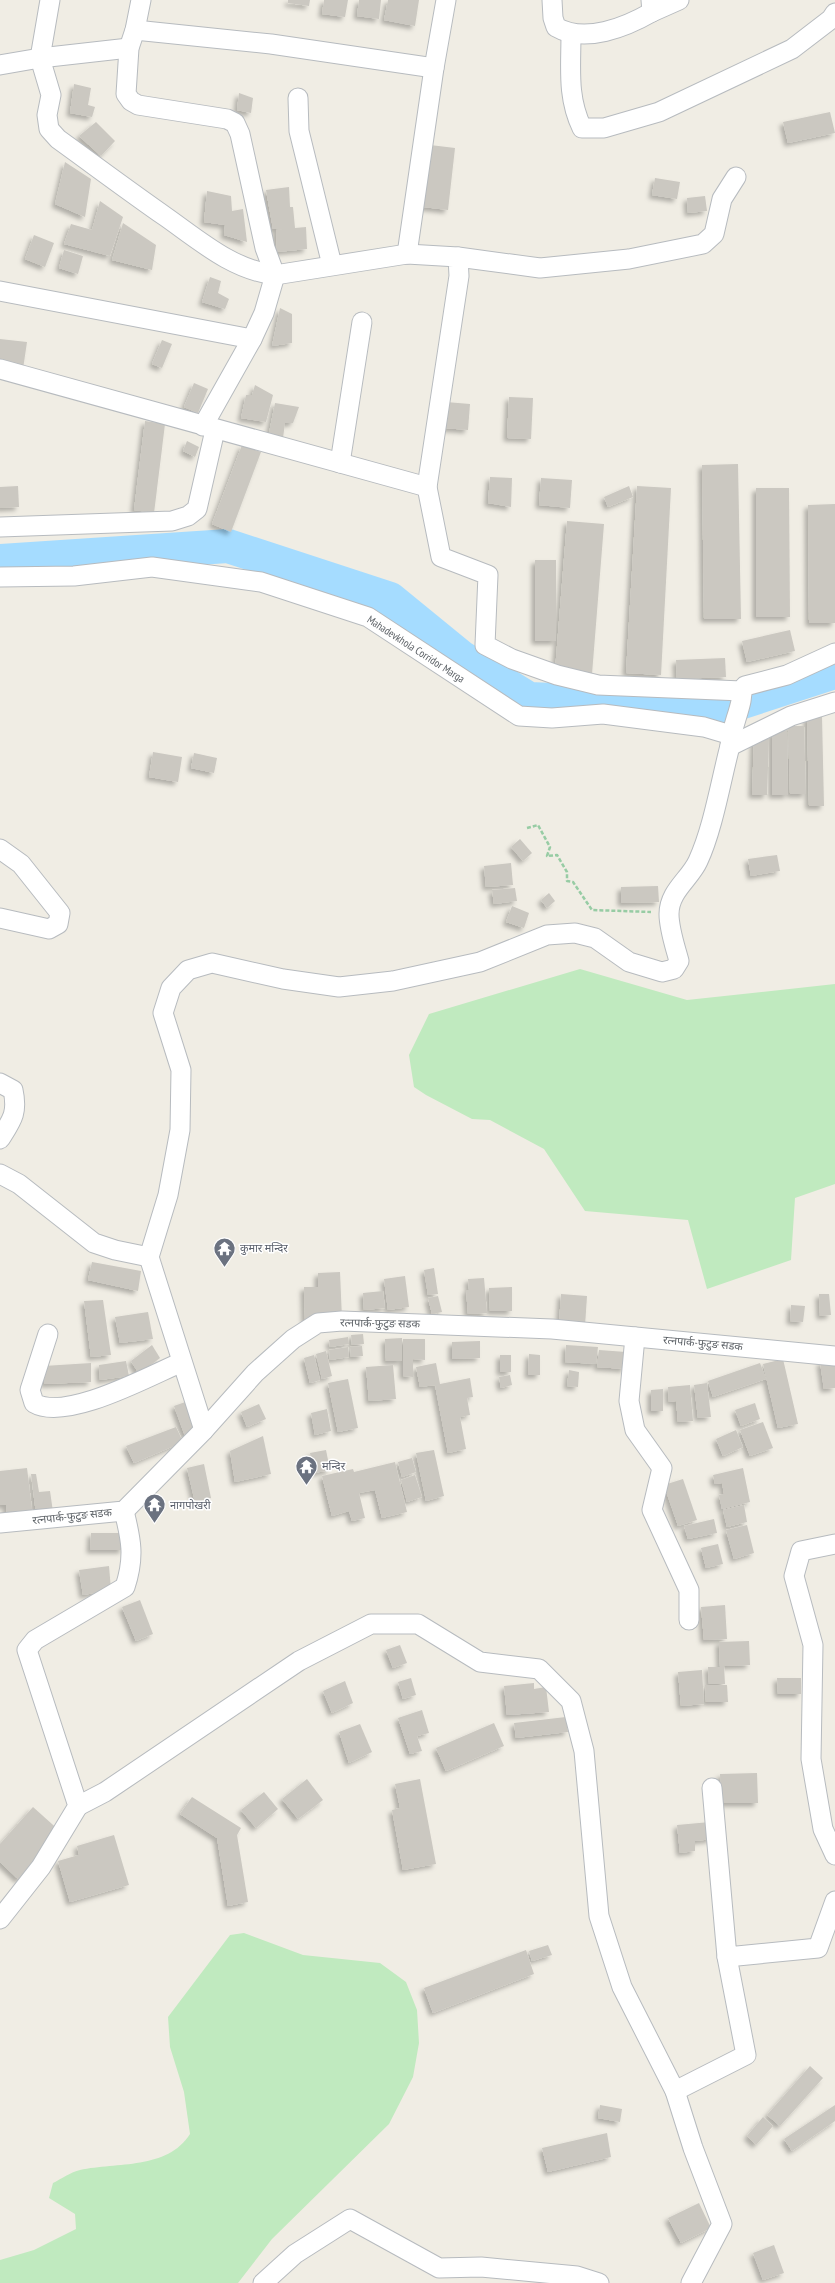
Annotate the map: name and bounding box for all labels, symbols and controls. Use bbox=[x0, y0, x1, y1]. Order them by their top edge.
street label: Mahadevkhola Corridor Marga bbox=[365, 612, 467, 686]
temple icon: कुमार मन्दिर bbox=[212, 1235, 238, 1268]
place label: कुमार मन्दिर bbox=[240, 1241, 288, 1255]
street label: रत्नपार्क-फुटुङ सडक bbox=[340, 1315, 421, 1331]
street label: रत्नपार्क-फुटुङ सडक bbox=[663, 1333, 744, 1354]
temple icon: मन्दिर bbox=[294, 1453, 320, 1486]
place label: मन्दिर bbox=[322, 1459, 346, 1473]
temple icon: नागपोखरी bbox=[142, 1492, 168, 1525]
place label: नागपोखरी bbox=[170, 1498, 211, 1512]
street label: रत्नपार्क-फुटुङ सडक bbox=[32, 1505, 113, 1527]

